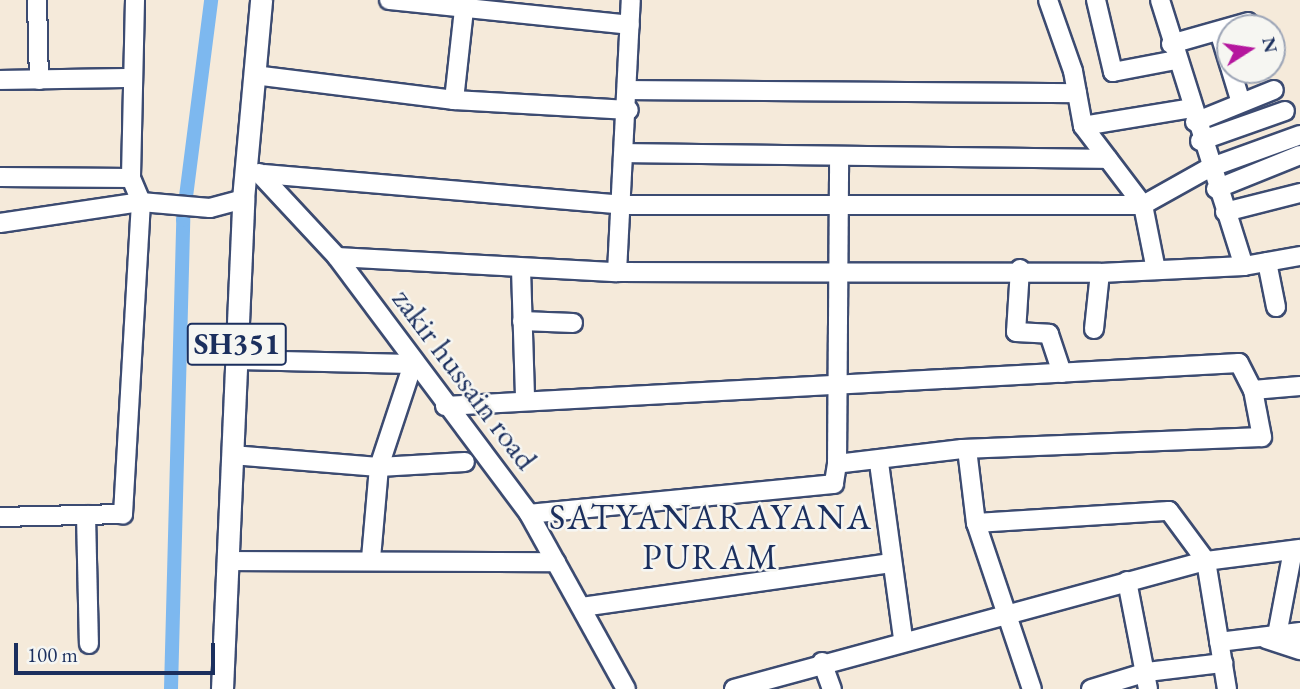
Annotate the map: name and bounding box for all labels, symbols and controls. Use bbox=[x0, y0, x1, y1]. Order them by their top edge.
north arrow bbox=[1216, 14, 1286, 84]
text: N bbox=[1256, 35, 1284, 55]
street label: zakir hussain road bbox=[384, 281, 546, 477]
road number: SH351 bbox=[186, 318, 288, 370]
district label: SATYANARAYANA PURAM bbox=[551, 496, 871, 578]
scale bar bbox=[18, 630, 219, 674]
text: 100 m bbox=[27, 641, 78, 668]

